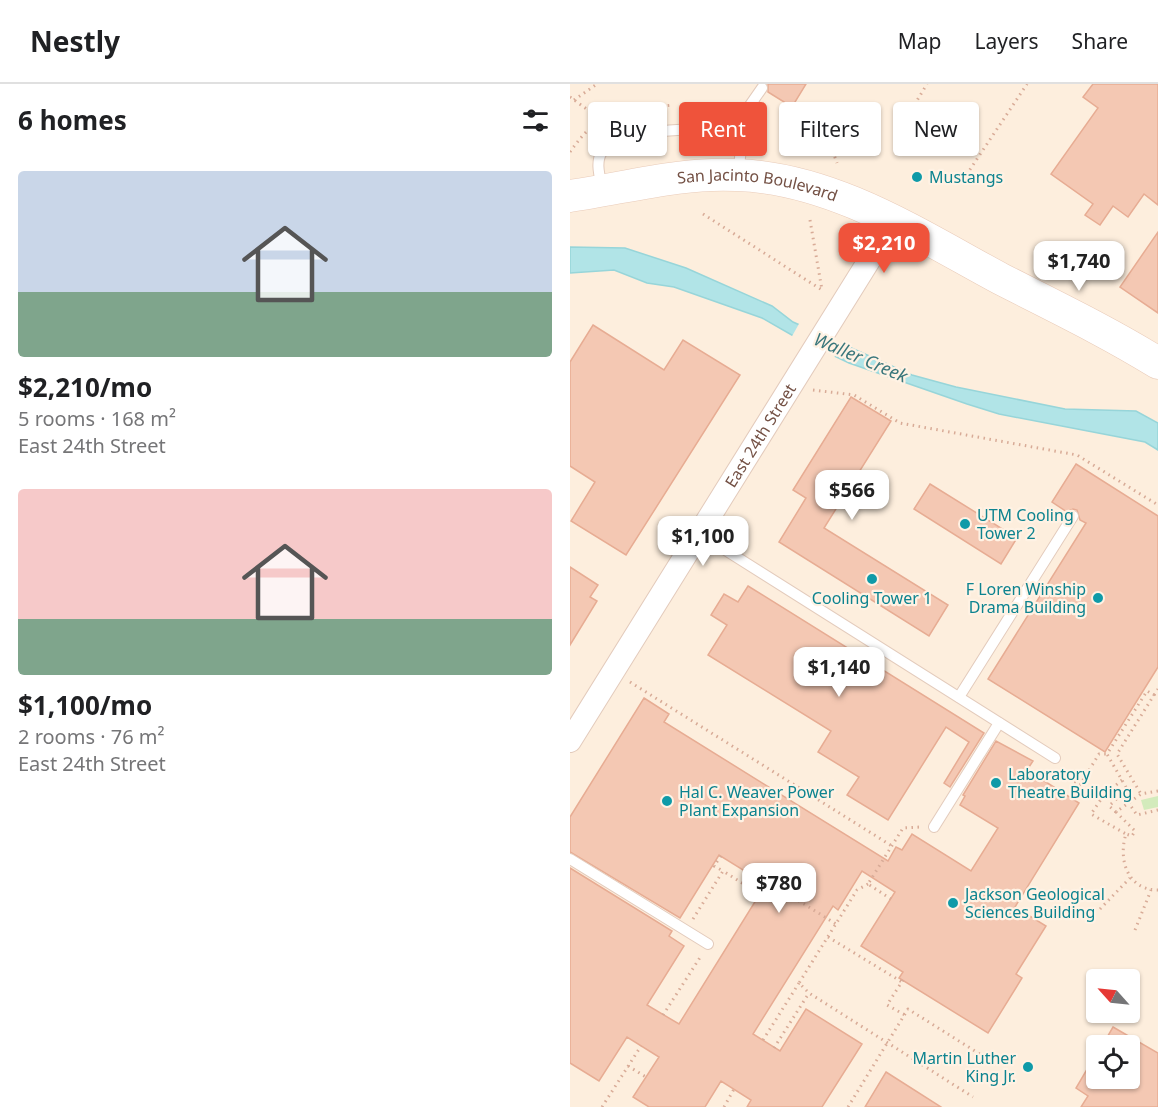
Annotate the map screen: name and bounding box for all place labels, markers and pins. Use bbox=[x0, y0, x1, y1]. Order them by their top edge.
place label: Mustangs bbox=[929, 166, 1003, 188]
marker: Mustangs bbox=[910, 170, 924, 184]
pin: $2,210 bbox=[835, 223, 933, 274]
pin: $1,740 bbox=[1030, 241, 1128, 292]
pin: $566 bbox=[816, 470, 888, 521]
place label: UTM Cooling Tower 2 bbox=[977, 504, 1074, 544]
pin: $1,100 bbox=[654, 516, 752, 567]
marker: UTM Cooling Tower 2 bbox=[958, 517, 972, 531]
marker: Cooling Tower 1 bbox=[865, 572, 879, 586]
place label: F Loren Winship Drama Building bbox=[966, 578, 1086, 618]
place label: Cooling Tower 1 bbox=[812, 587, 932, 609]
marker: F Loren Winship Drama Building bbox=[1091, 591, 1105, 605]
pin: $1,140 bbox=[790, 647, 888, 698]
place label: Laboratory Theatre Building bbox=[1008, 763, 1132, 803]
marker: Laboratory Theatre Building bbox=[989, 776, 1003, 790]
place label: Hal C. Weaver Power Plant Expansion bbox=[679, 781, 835, 821]
marker: Hal C. Weaver Power Plant Expansion bbox=[660, 794, 674, 808]
pin: $780 bbox=[743, 863, 815, 914]
place label: Jackson Geological Sciences Building bbox=[963, 883, 1105, 923]
marker: Jackson Geological Sciences Building bbox=[946, 896, 960, 910]
place label: Martin Luther King Jr. bbox=[912, 1047, 1016, 1087]
marker: Martin Luther King Jr. bbox=[1021, 1060, 1035, 1074]

